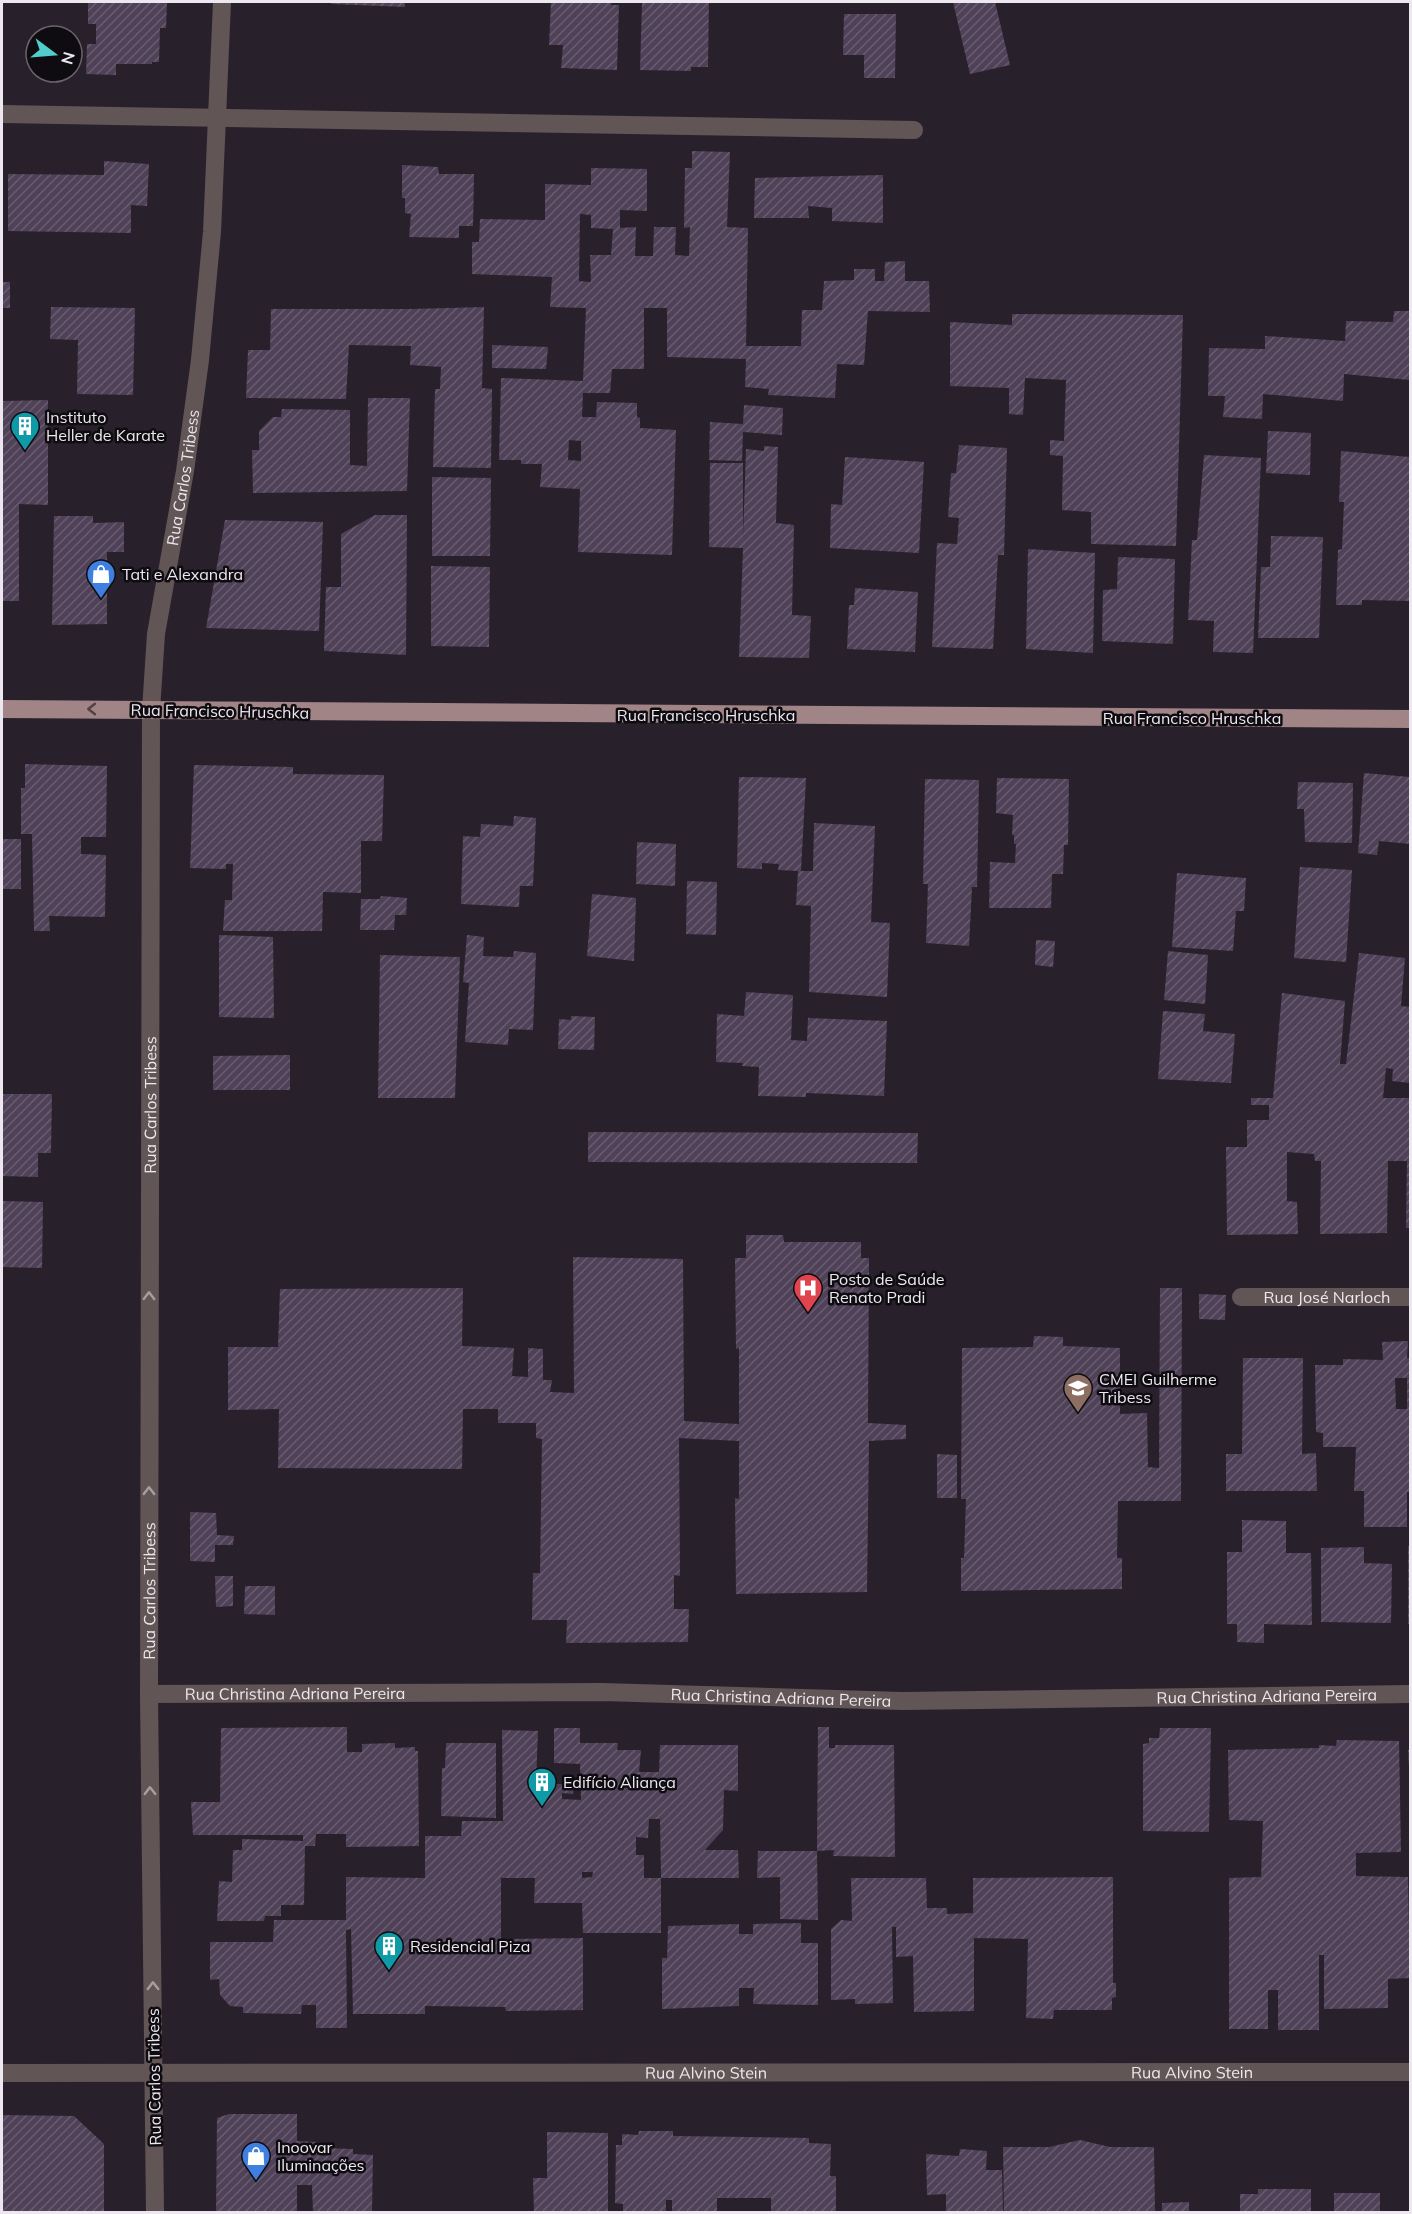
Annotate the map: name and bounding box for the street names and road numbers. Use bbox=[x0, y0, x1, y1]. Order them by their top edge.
street label: Rua Carlos Tribess bbox=[162, 408, 203, 547]
street label: Rua Francisco Hruschka bbox=[131, 699, 309, 723]
street label: Rua Francisco Hruschka bbox=[617, 705, 795, 725]
street label: Rua Francisco Hruschka bbox=[1103, 708, 1281, 728]
street label: Rua Carlos Tribess bbox=[140, 1036, 160, 1174]
street label: Rua José Narloch bbox=[1264, 1287, 1391, 1307]
street label: Rua Carlos Tribess bbox=[139, 1522, 159, 1660]
street label: Rua Christina Adriana Pereira bbox=[185, 1683, 405, 1704]
street label: Rua Christina Adriana Pereira bbox=[670, 1684, 891, 1711]
street label: Rua Christina Adriana Pereira bbox=[1156, 1684, 1377, 1707]
street label: Rua Carlos Tribess bbox=[143, 2008, 165, 2146]
street label: Rua Alvino Stein bbox=[645, 2062, 767, 2083]
street label: Rua Alvino Stein bbox=[1131, 2062, 1253, 2082]

